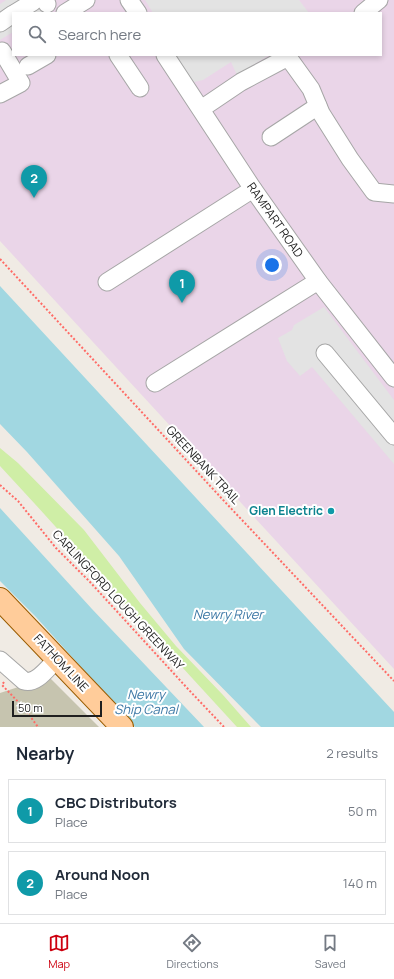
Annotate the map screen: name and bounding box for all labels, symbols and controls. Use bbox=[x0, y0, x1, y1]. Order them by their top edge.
search box bbox=[12, 12, 382, 56]
icon: search bbox=[26, 23, 48, 45]
text: Search here bbox=[58, 24, 141, 45]
pin: 2 bbox=[21, 165, 47, 198]
street label: RAMPART ROAD bbox=[243, 179, 308, 261]
your location bbox=[262, 255, 282, 275]
pin: 1 bbox=[169, 270, 195, 303]
street label: GREENBANK TRAIL bbox=[162, 422, 244, 508]
place label: Glen Electric bbox=[249, 502, 323, 519]
marker: Glen Electric bbox=[326, 506, 336, 516]
street label: CARLINGFORD LOUGH GREENWAY bbox=[49, 526, 188, 674]
water label: Newry River bbox=[193, 605, 265, 623]
street label: FATHOM LINE bbox=[30, 630, 93, 695]
water label: Newry Ship Canal bbox=[114, 685, 180, 718]
scale bar bbox=[12, 699, 102, 718]
text: 50 m bbox=[18, 700, 43, 715]
text: Nearby bbox=[16, 742, 74, 765]
text: 2 results bbox=[326, 744, 378, 762]
text: CBC Distributors bbox=[55, 792, 177, 813]
text: 1 bbox=[27, 802, 33, 820]
text: 50 m bbox=[348, 802, 377, 820]
text: Place bbox=[55, 813, 88, 831]
text: Around Noon bbox=[55, 864, 150, 885]
text: 2 bbox=[26, 874, 34, 892]
text: 140 m bbox=[343, 874, 377, 892]
text: Place bbox=[55, 885, 88, 903]
tab: Map bbox=[48, 932, 70, 971]
tab: Directions bbox=[166, 932, 219, 971]
tab: Saved bbox=[315, 932, 346, 971]

